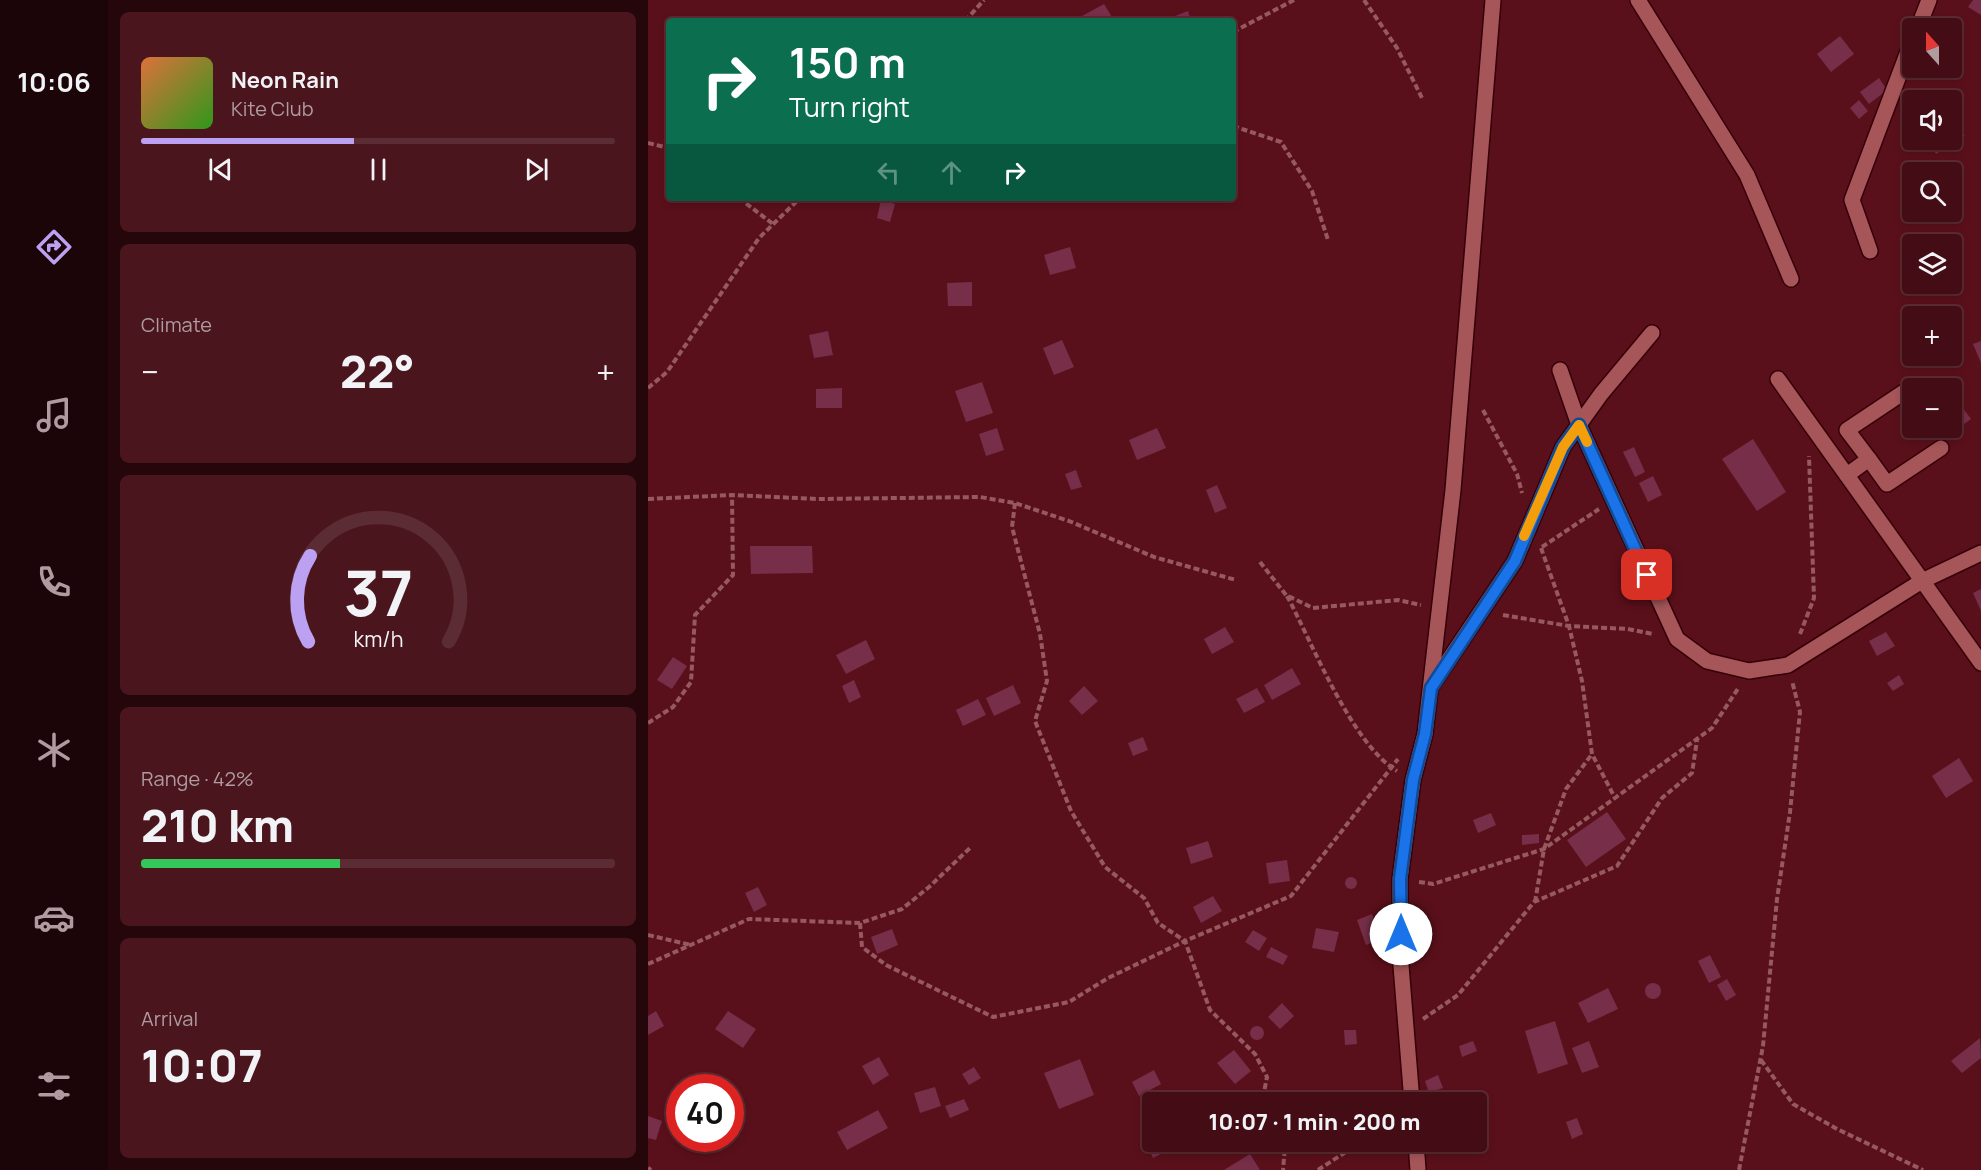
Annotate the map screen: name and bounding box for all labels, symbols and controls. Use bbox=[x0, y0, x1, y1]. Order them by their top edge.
north arrow bbox=[1902, 18, 1962, 78]
map controls bbox=[1902, 18, 1962, 438]
text: 150 m bbox=[789, 33, 906, 91]
icon: right bbox=[690, 42, 768, 120]
text: 10:06 bbox=[17, 63, 91, 100]
text: Neon Rain bbox=[231, 65, 339, 95]
text: Turn right bbox=[789, 88, 910, 125]
button: sound bbox=[1902, 90, 1962, 150]
text: Kite Club bbox=[231, 95, 314, 122]
icon: previous bbox=[204, 153, 237, 186]
icon: pause bbox=[362, 153, 395, 186]
icon: next bbox=[520, 153, 553, 186]
icon: left bbox=[872, 156, 905, 189]
icon: ahead bbox=[935, 156, 968, 189]
icon: right bbox=[998, 156, 1031, 189]
button: search bbox=[1902, 162, 1962, 222]
icon: directions bbox=[33, 226, 75, 268]
button: layers bbox=[1902, 234, 1962, 294]
button: + bbox=[1902, 306, 1962, 366]
text: Climate bbox=[141, 311, 212, 338]
text: 22° bbox=[340, 340, 415, 402]
text: − bbox=[141, 349, 159, 394]
text: + bbox=[596, 349, 615, 394]
button: − bbox=[1902, 378, 1962, 438]
icon: music bbox=[33, 394, 75, 436]
text: 37 bbox=[343, 549, 413, 635]
pin bbox=[1621, 549, 1672, 600]
icon: arrive bbox=[1630, 558, 1663, 591]
icon: phone bbox=[33, 561, 75, 603]
text: km/h bbox=[353, 624, 403, 653]
icon: climate bbox=[33, 729, 75, 771]
text: Range · 42% bbox=[141, 765, 254, 792]
text: 210 km bbox=[141, 794, 294, 856]
icon: car bbox=[33, 897, 75, 939]
position arrow bbox=[1369, 902, 1433, 966]
text: Arrival bbox=[141, 1005, 198, 1032]
text: 10:07 bbox=[141, 1034, 263, 1096]
icon: filters bbox=[33, 1065, 75, 1107]
speed limit sign: 40 bbox=[666, 1074, 744, 1152]
text: 10:07 · 1 min · 200 m bbox=[1209, 1107, 1420, 1137]

